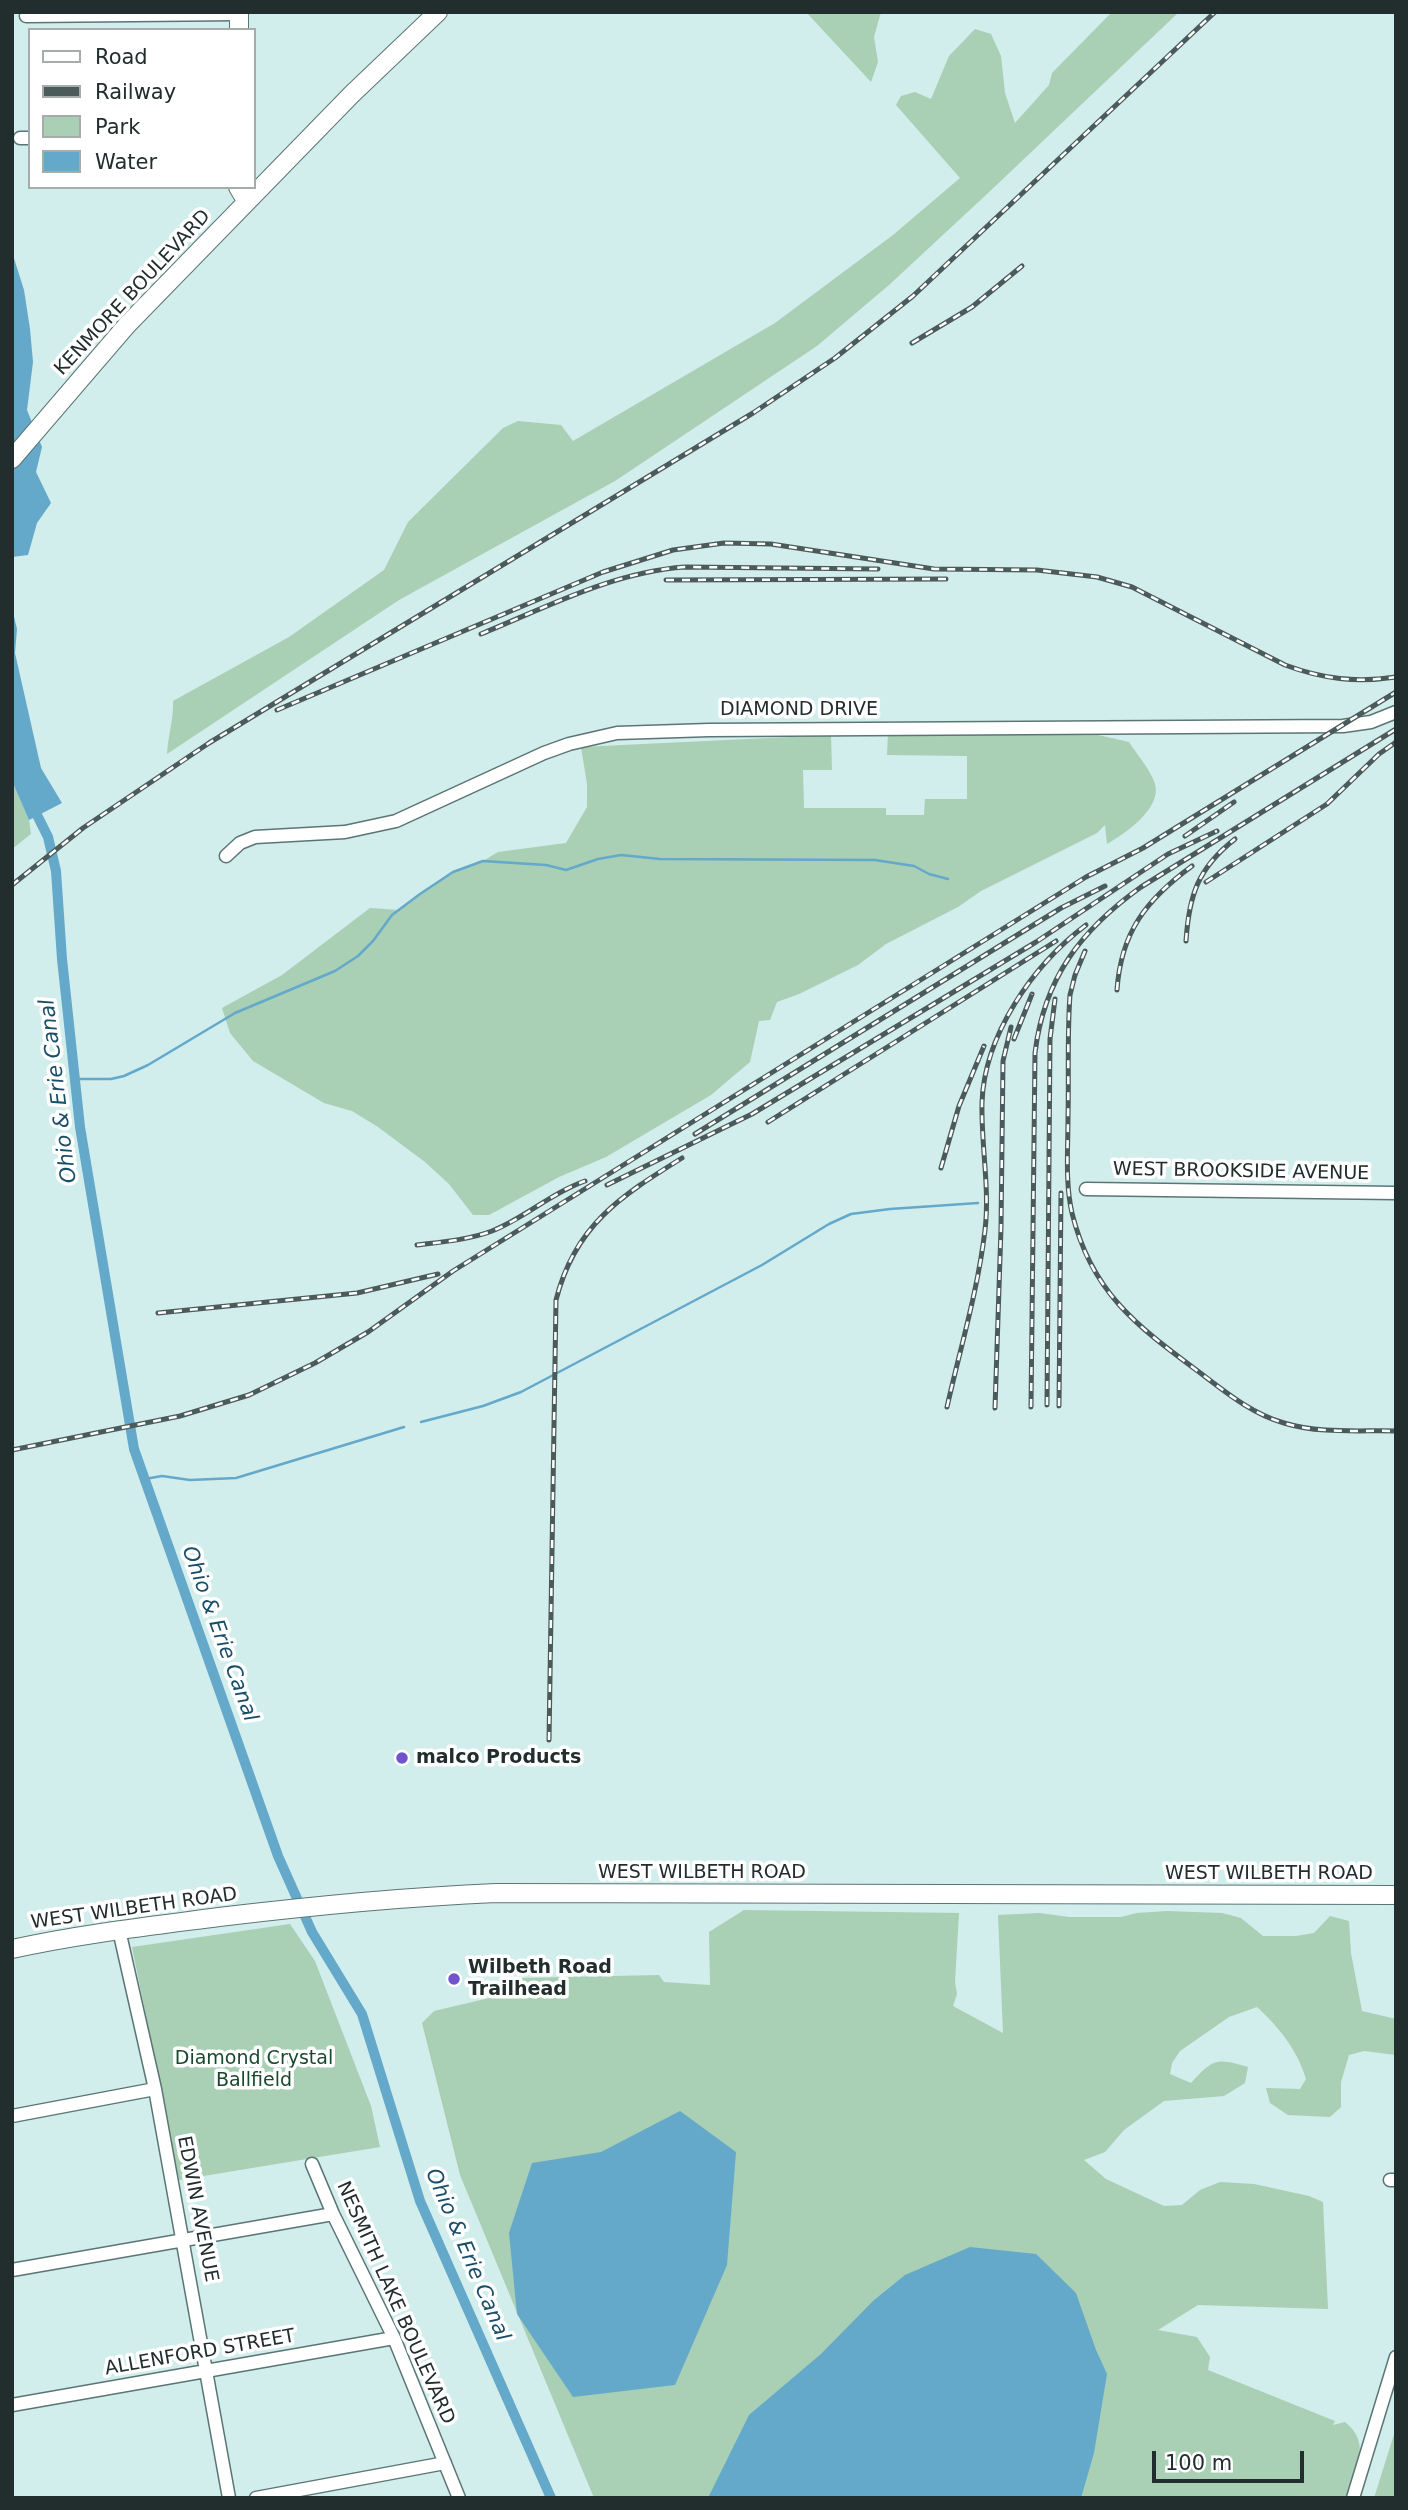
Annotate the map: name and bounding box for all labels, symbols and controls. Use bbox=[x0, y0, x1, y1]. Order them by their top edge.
legend bbox=[28, 28, 256, 189]
text: Road bbox=[95, 45, 148, 69]
text: Railway bbox=[95, 80, 176, 104]
text: Park bbox=[95, 115, 140, 139]
text: Water bbox=[95, 150, 157, 174]
street label: KENMORE BOULEVARD bbox=[50, 205, 216, 381]
street label: DIAMOND DRIVE bbox=[720, 699, 878, 721]
water label: Ohio & Erie Canal bbox=[35, 998, 83, 1184]
street label: WEST BROOKSIDE AVENUE bbox=[1113, 1158, 1369, 1186]
water label: Ohio & Erie Canal bbox=[176, 1543, 262, 1725]
place label: malco Products bbox=[416, 1747, 581, 1769]
marker: malco Products bbox=[394, 1750, 410, 1766]
street label: WEST WILBETH ROAD bbox=[598, 1862, 806, 1884]
street label: WEST WILBETH ROAD bbox=[1165, 1863, 1373, 1885]
street label: WEST WILBETH ROAD bbox=[29, 1883, 239, 1935]
place label: Wilbeth Road Trailhead bbox=[468, 1957, 612, 2001]
marker: Wilbeth Road Trailhead bbox=[446, 1971, 462, 1987]
park label: Diamond Crystal Ballfield bbox=[175, 2048, 333, 2092]
street label: EDWIN AVENUE bbox=[172, 2134, 222, 2284]
water label: Ohio & Erie Canal bbox=[419, 2165, 515, 2345]
street label: NESMITH LAKE BOULEVARD bbox=[331, 2178, 459, 2428]
street label: ALLENFORD STREET bbox=[103, 2325, 297, 2381]
scale bar bbox=[1156, 2436, 1308, 2480]
text: 100 m bbox=[1165, 2451, 1232, 2475]

